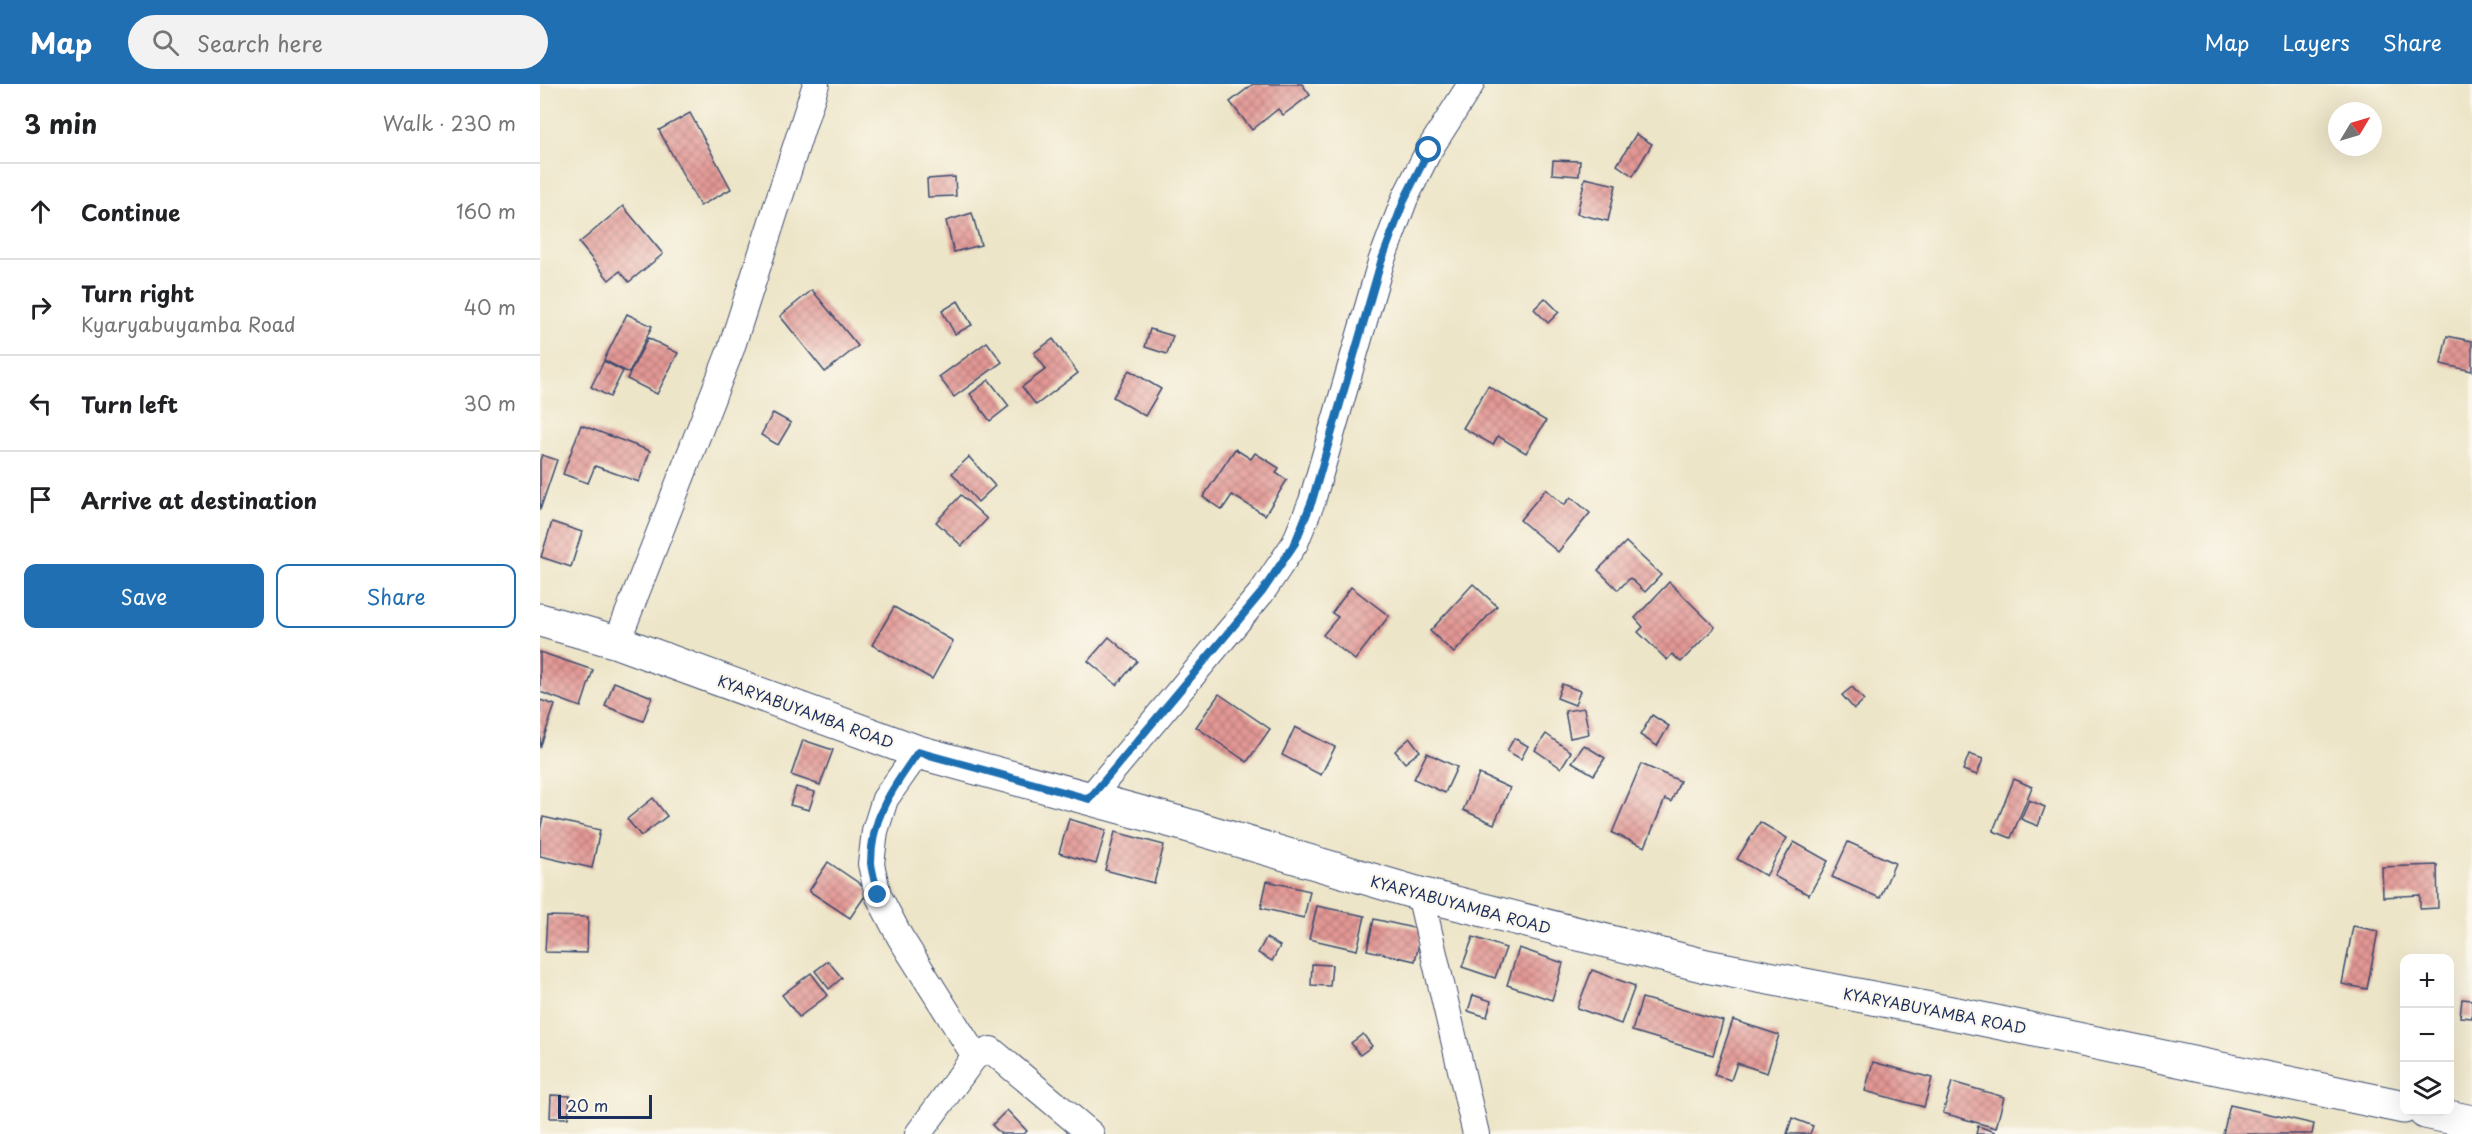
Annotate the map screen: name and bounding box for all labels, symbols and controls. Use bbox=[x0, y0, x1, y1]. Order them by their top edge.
search box bbox=[128, 15, 548, 69]
text: Map bbox=[30, 21, 92, 64]
icon: search bbox=[149, 26, 182, 59]
text: Search here bbox=[197, 26, 323, 59]
text: Map bbox=[2205, 26, 2249, 58]
text: Layers bbox=[2282, 26, 2350, 58]
text: Share bbox=[2383, 26, 2442, 58]
north arrow bbox=[2328, 102, 2382, 156]
text: 3 min bbox=[24, 104, 97, 143]
text: Walk · 230 m bbox=[383, 108, 516, 138]
route start bbox=[1415, 136, 1441, 162]
icon: ahead bbox=[24, 195, 57, 228]
text: Continue bbox=[81, 195, 180, 228]
text: 160 m bbox=[456, 196, 516, 226]
text: Turn right bbox=[81, 276, 194, 309]
icon: right bbox=[24, 291, 57, 324]
text: 40 m bbox=[464, 292, 516, 322]
text: Kyaryabuyamba Road bbox=[81, 309, 296, 339]
icon: left bbox=[24, 387, 57, 420]
text: Turn left bbox=[81, 387, 178, 420]
text: 30 m bbox=[463, 388, 516, 418]
icon: arrive bbox=[24, 483, 57, 516]
text: Arrive at destination bbox=[81, 483, 317, 516]
button: Save bbox=[24, 564, 264, 628]
button: Share bbox=[276, 564, 516, 628]
street label: KYARYABUYAMBA ROAD bbox=[715, 668, 897, 754]
street label: KYARYABUYAMBA ROAD bbox=[1368, 869, 1554, 939]
route end bbox=[864, 881, 890, 907]
map controls bbox=[2400, 954, 2454, 1116]
button: + bbox=[2400, 954, 2454, 1008]
street label: KYARYABUYAMBA ROAD bbox=[1842, 981, 2028, 1039]
button: − bbox=[2400, 1008, 2454, 1062]
button: layers bbox=[2400, 1062, 2454, 1116]
scale bar bbox=[558, 1092, 652, 1120]
text: 20 m bbox=[567, 1093, 608, 1117]

